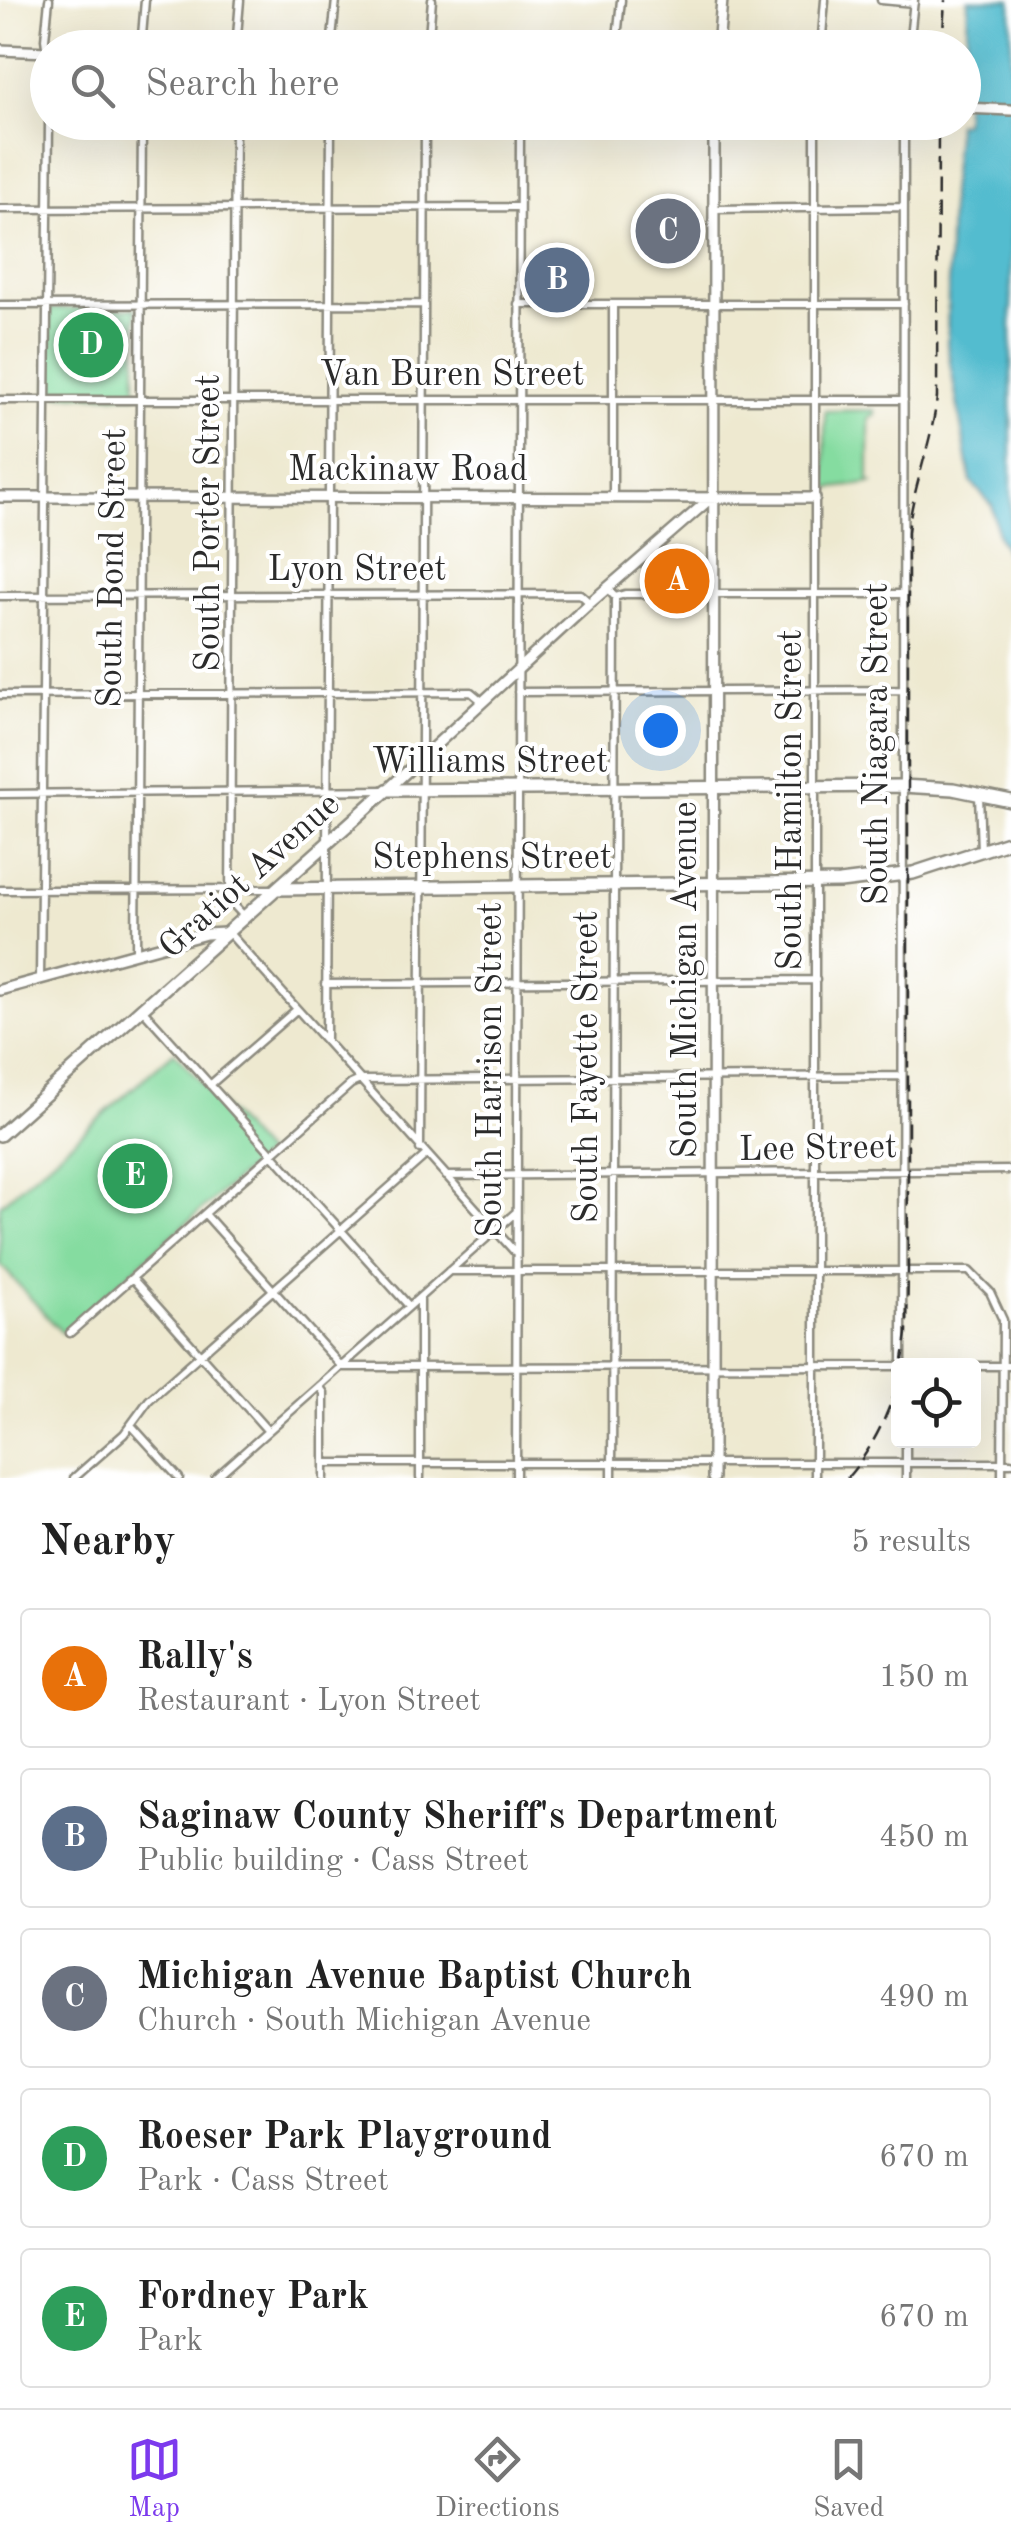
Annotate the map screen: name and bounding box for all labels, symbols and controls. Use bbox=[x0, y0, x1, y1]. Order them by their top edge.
search box bbox=[30, 30, 981, 140]
icon: search bbox=[65, 58, 120, 113]
text: Search here bbox=[145, 66, 340, 104]
pin: C bbox=[636, 194, 700, 268]
pin: B bbox=[524, 242, 590, 318]
pin: D bbox=[58, 308, 124, 382]
street label: Van Buren Street bbox=[320, 358, 584, 393]
street label: South Porter Street bbox=[192, 374, 227, 672]
street label: South Bond Street bbox=[93, 428, 133, 708]
street label: Mackinaw Road bbox=[288, 453, 528, 488]
pin: A bbox=[644, 544, 710, 618]
street label: Lyon Street bbox=[267, 553, 447, 588]
street label: South Niagara Street bbox=[860, 583, 895, 905]
street label: South Hamilton Street bbox=[774, 629, 809, 971]
your location bbox=[635, 705, 686, 756]
street label: Williams Street bbox=[372, 745, 608, 780]
street label: Gratiot Avenue bbox=[153, 786, 347, 966]
street label: South Michigan Avenue bbox=[669, 801, 704, 1159]
street label: Stephens Street bbox=[372, 841, 612, 876]
street label: South Harrison Street bbox=[474, 902, 509, 1238]
street label: South Fayette Street bbox=[570, 910, 605, 1224]
street label: Lee Street bbox=[739, 1130, 897, 1168]
pin: E bbox=[102, 1138, 168, 1214]
map controls bbox=[891, 1358, 981, 1448]
button: locate bbox=[891, 1358, 981, 1448]
text: Nearby bbox=[40, 1522, 176, 1564]
text: 5 results bbox=[851, 1527, 971, 1559]
text: Rally's bbox=[137, 1639, 253, 1677]
text: A bbox=[62, 1662, 87, 1694]
text: 150 m bbox=[879, 1662, 969, 1694]
text: Restaurant · Lyon Street bbox=[137, 1686, 481, 1718]
text: Saginaw County Sheriff's Department bbox=[137, 1799, 777, 1837]
text: B bbox=[63, 1822, 86, 1854]
text: 450 m bbox=[879, 1822, 969, 1854]
text: Public building · Cass Street bbox=[137, 1846, 529, 1878]
text: Michigan Avenue Baptist Church bbox=[137, 1959, 692, 1997]
text: C bbox=[64, 1982, 85, 2014]
text: 490 m bbox=[879, 1982, 969, 2014]
text: Church · South Michigan Avenue bbox=[137, 2006, 591, 2038]
text: Roeser Park Playground bbox=[137, 2119, 552, 2157]
text: D bbox=[62, 2142, 87, 2174]
text: 670 m bbox=[879, 2142, 969, 2174]
text: Park · Cass Street bbox=[137, 2166, 389, 2198]
text: Fordney Park bbox=[137, 2279, 369, 2317]
text: E bbox=[63, 2302, 86, 2334]
text: 670 m bbox=[879, 2302, 969, 2334]
text: Park bbox=[137, 2326, 203, 2358]
tab: Map bbox=[127, 2432, 182, 2527]
tab: Directions bbox=[435, 2432, 560, 2527]
tab: Saved bbox=[813, 2432, 884, 2527]

